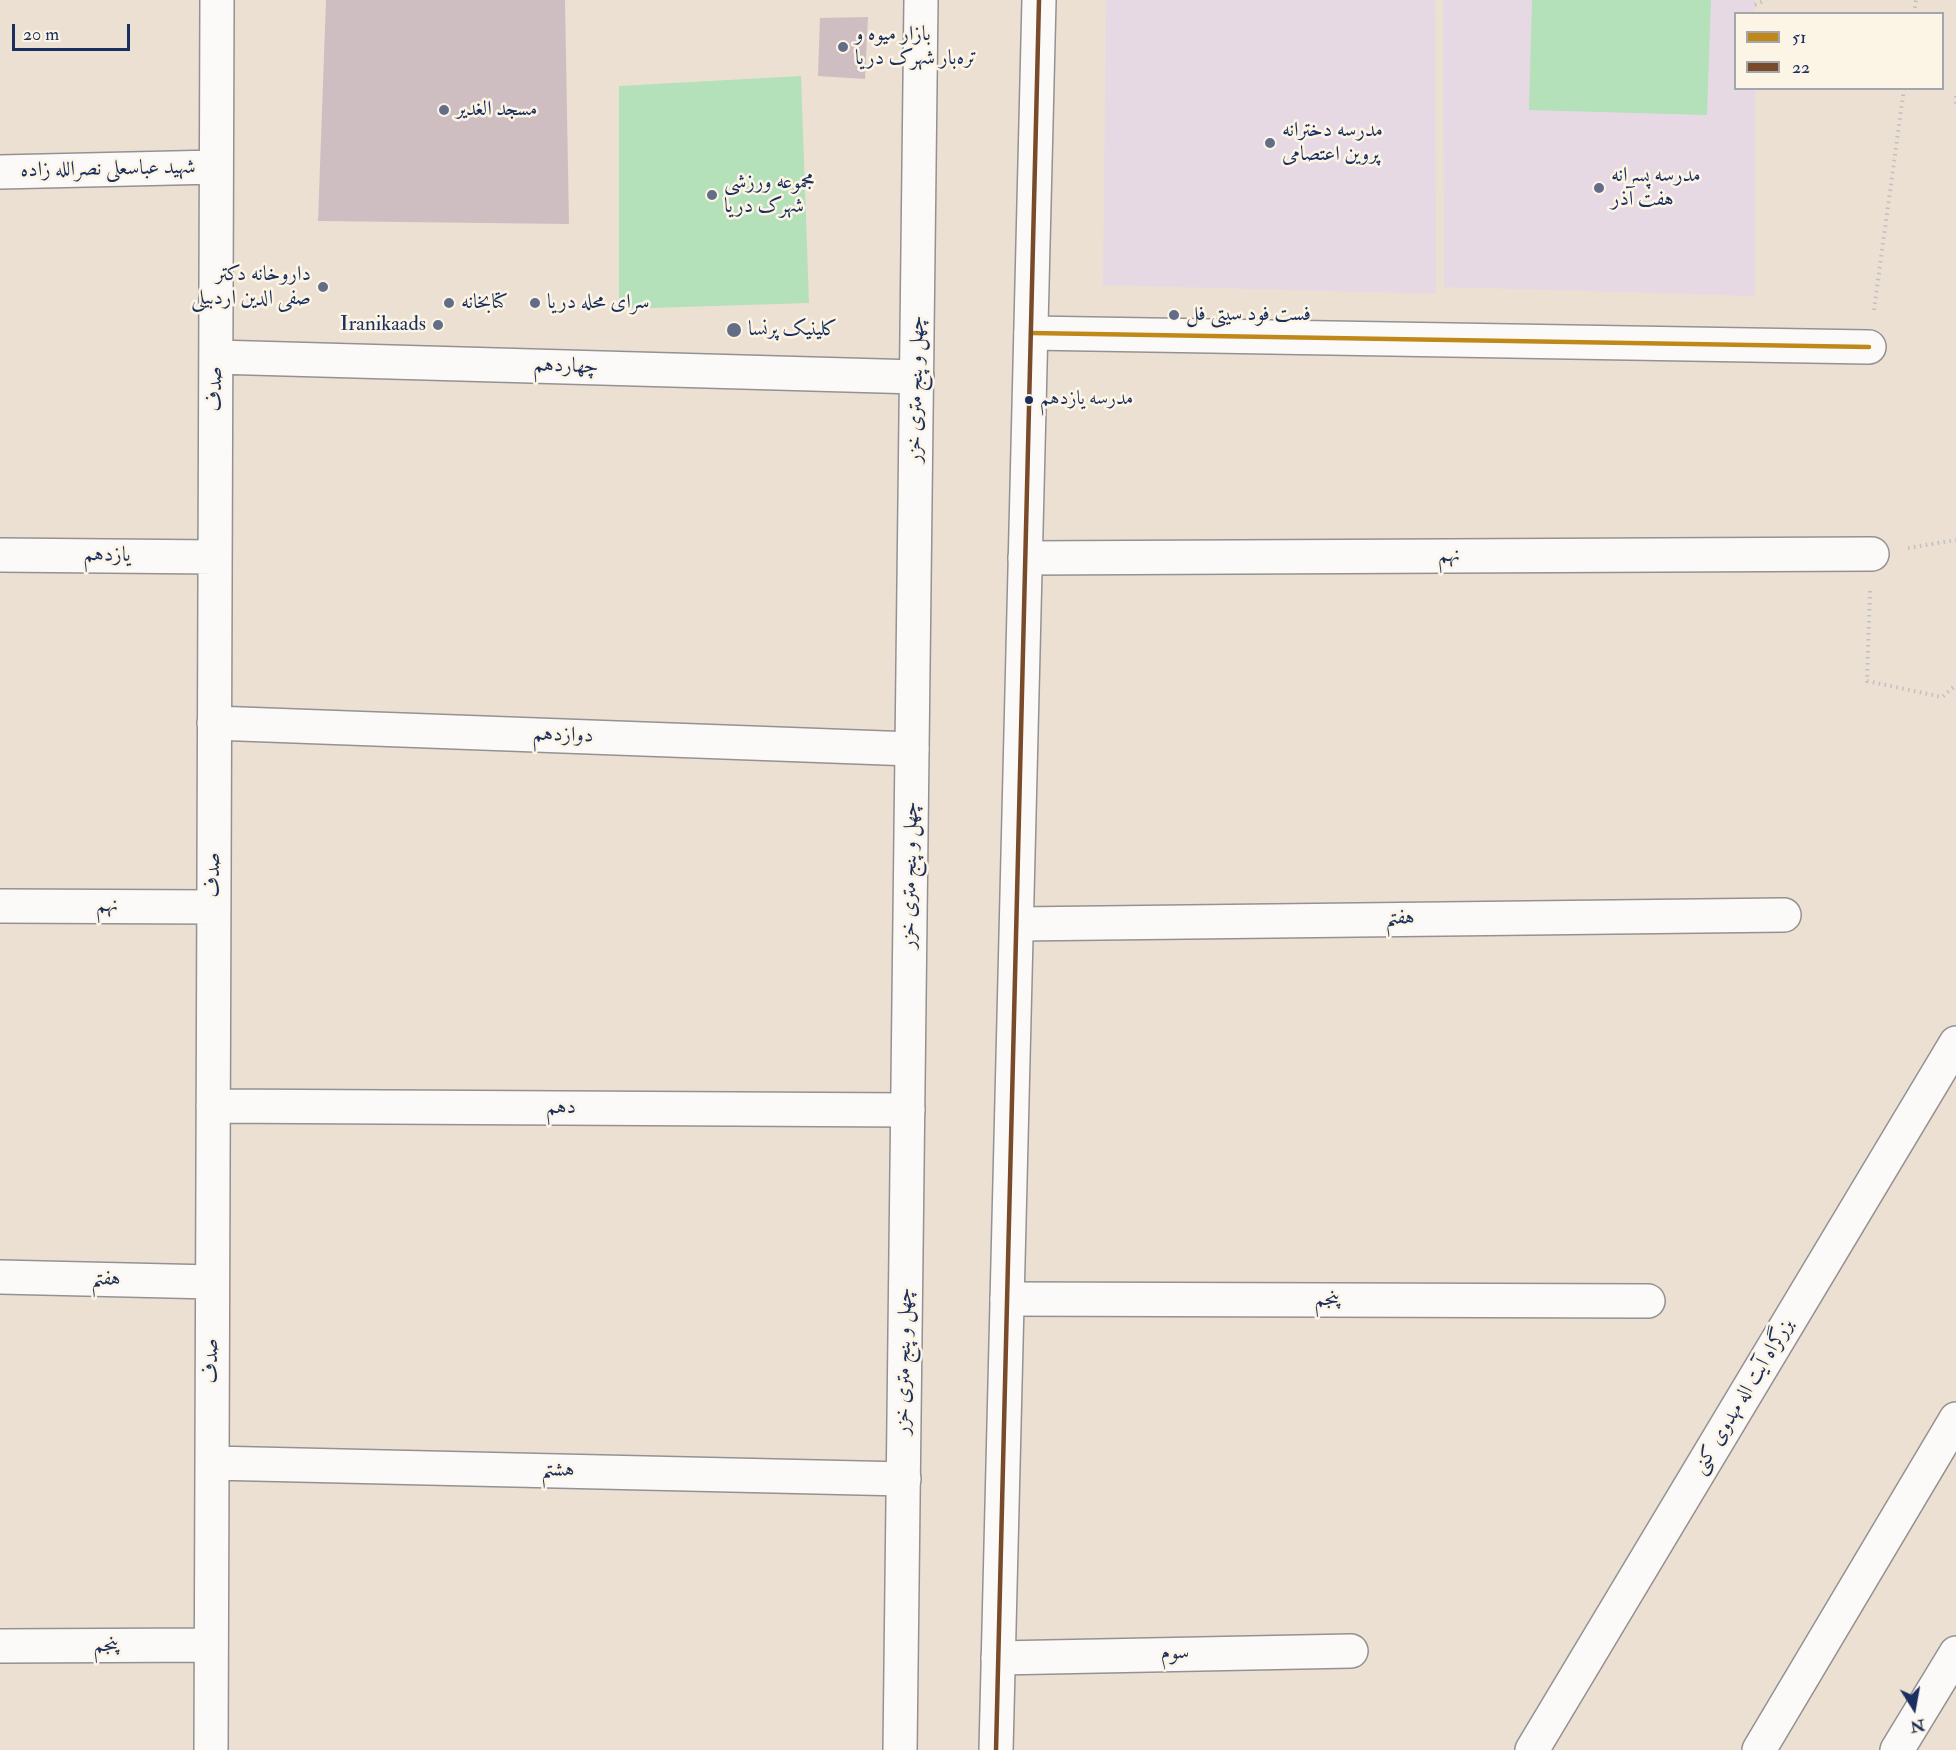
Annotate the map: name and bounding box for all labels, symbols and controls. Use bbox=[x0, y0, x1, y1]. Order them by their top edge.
scale bar bbox=[15, 12, 134, 50]
legend bbox=[1734, 12, 1944, 90]
place label: بازار میوه و تره‌بار شهرک دریا bbox=[855, 22, 977, 72]
text: 20 m bbox=[23, 23, 59, 46]
text: 51 bbox=[1792, 26, 1806, 49]
marker: بازار میوه و تره‌بار شهرک دریا bbox=[836, 40, 850, 54]
text: 22 bbox=[1792, 56, 1810, 79]
place label: مسجد الغدیر bbox=[456, 97, 537, 123]
marker: مسجد الغدیر bbox=[437, 103, 451, 117]
place label: مدرسه دخترانه پروین اعتصامی bbox=[1282, 118, 1383, 168]
marker: مدرسه دخترانه پروین اعتصامی bbox=[1263, 136, 1277, 150]
street label: شهید عباسعلی نصرالله زاده bbox=[20, 156, 196, 184]
place label: مدرسه پسرانه هفت آذر bbox=[1611, 163, 1701, 213]
place label: مجموعه ورزشی شهرک دریا bbox=[724, 170, 815, 220]
marker: مدرسه پسرانه هفت آذر bbox=[1592, 181, 1606, 195]
marker: مجموعه ورزشی شهرک دریا bbox=[705, 188, 719, 202]
place label: داروخانه دکتر صفی الدین اردبیلی bbox=[191, 262, 311, 312]
marker: داروخانه دکتر صفی الدین اردبیلی bbox=[316, 280, 330, 294]
place label: کتابخانه bbox=[461, 290, 508, 316]
place label: سرای محله دریا bbox=[547, 290, 650, 316]
marker: کتابخانه bbox=[442, 296, 456, 310]
marker: سرای محله دریا bbox=[528, 296, 542, 310]
place label: فست فود سیتی فل bbox=[1186, 302, 1311, 328]
marker: فست فود سیتی فل bbox=[1167, 308, 1181, 322]
place label: Iranikaads bbox=[340, 312, 426, 338]
street label: چهل و پنج متری خزر bbox=[903, 315, 931, 463]
place label: کلینیک پرنسا bbox=[748, 317, 838, 343]
marker: Iranikaads bbox=[431, 318, 445, 332]
marker: کلینیک پرنسا bbox=[725, 321, 743, 339]
street label: چهاردهم bbox=[533, 353, 599, 381]
street label: صدف bbox=[203, 366, 229, 412]
place label: مدرسه یازدهم bbox=[1040, 388, 1133, 412]
marker: مدرسه یازدهم bbox=[1023, 394, 1035, 406]
street label: یازدهم bbox=[83, 543, 131, 569]
street label: نهم bbox=[1438, 543, 1460, 569]
street label: دوازدهم bbox=[532, 722, 594, 750]
street label: چهل و پنج متری خزر bbox=[897, 801, 925, 949]
street label: صدف bbox=[201, 852, 227, 898]
street label: نهم bbox=[96, 893, 118, 919]
street label: هفتم bbox=[1385, 906, 1415, 932]
street label: دهم bbox=[546, 1095, 576, 1121]
street label: هفتم bbox=[91, 1267, 121, 1293]
street label: چهل و پنج متری خزر bbox=[891, 1287, 919, 1435]
street label: پنجم bbox=[1314, 1287, 1340, 1313]
street label: بزرگراه آیت اله مهدوی کنی bbox=[1688, 1314, 1800, 1480]
street label: صدف bbox=[199, 1338, 225, 1384]
street label: هشتم bbox=[541, 1458, 575, 1484]
street label: پنجم bbox=[93, 1633, 119, 1659]
street label: سوم bbox=[1160, 1641, 1190, 1667]
north arrow bbox=[1884, 1678, 1944, 1738]
text: N bbox=[1909, 1714, 1926, 1737]

